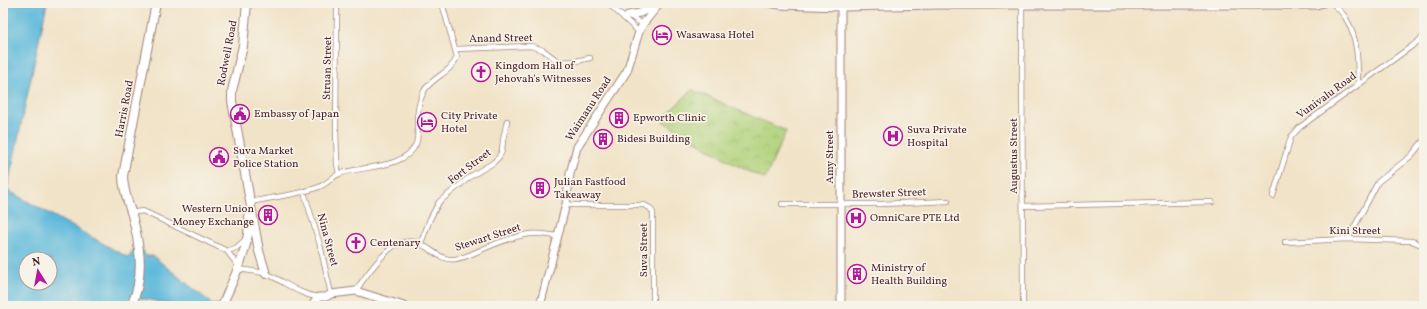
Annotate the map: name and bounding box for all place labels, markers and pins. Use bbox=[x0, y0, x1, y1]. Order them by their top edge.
hotel icon: Wasawasa Hotel bbox=[651, 24, 673, 46]
place label: Wasawasa Hotel bbox=[676, 28, 754, 43]
place label: Kingdom Hall of Jehovah's Witnesses bbox=[495, 59, 591, 87]
church icon: Kingdom Hall of Jehovah's Witnesses bbox=[470, 61, 492, 83]
public building icon: Embassy of Japan bbox=[229, 103, 251, 125]
place label: Embassy of Japan bbox=[254, 107, 340, 122]
building icon: Epworth Clinic bbox=[608, 107, 630, 129]
place label: City Private Hotel bbox=[441, 109, 498, 137]
hotel icon: City Private Hotel bbox=[416, 111, 438, 133]
place label: Epworth Clinic bbox=[633, 111, 706, 126]
place label: Suva Private Hospital bbox=[907, 123, 967, 151]
hospital icon: Suva Private Hospital bbox=[882, 125, 904, 147]
building icon: Bidesi Building bbox=[592, 128, 614, 150]
place label: Bidesi Building bbox=[617, 132, 691, 147]
place label: Suva Market Police Station bbox=[233, 144, 299, 172]
public building icon: Suva Market Police Station bbox=[208, 146, 230, 168]
place label: Julian Fastfood Takeaway bbox=[554, 175, 626, 203]
building icon: Julian Fastfood Takeaway bbox=[529, 177, 551, 199]
place label: Western Union Money Exchange bbox=[172, 202, 254, 230]
building icon: Western Union Money Exchange bbox=[257, 204, 279, 226]
hospital icon: OmniCare PTE Ltd bbox=[845, 207, 867, 229]
place label: OmniCare PTE Ltd bbox=[870, 211, 960, 226]
church icon: Centenary bbox=[345, 232, 367, 254]
place label: Centenary bbox=[370, 236, 421, 251]
place label: Ministry of Health Building bbox=[871, 261, 948, 289]
building icon: Ministry of Health Building bbox=[846, 263, 868, 285]

